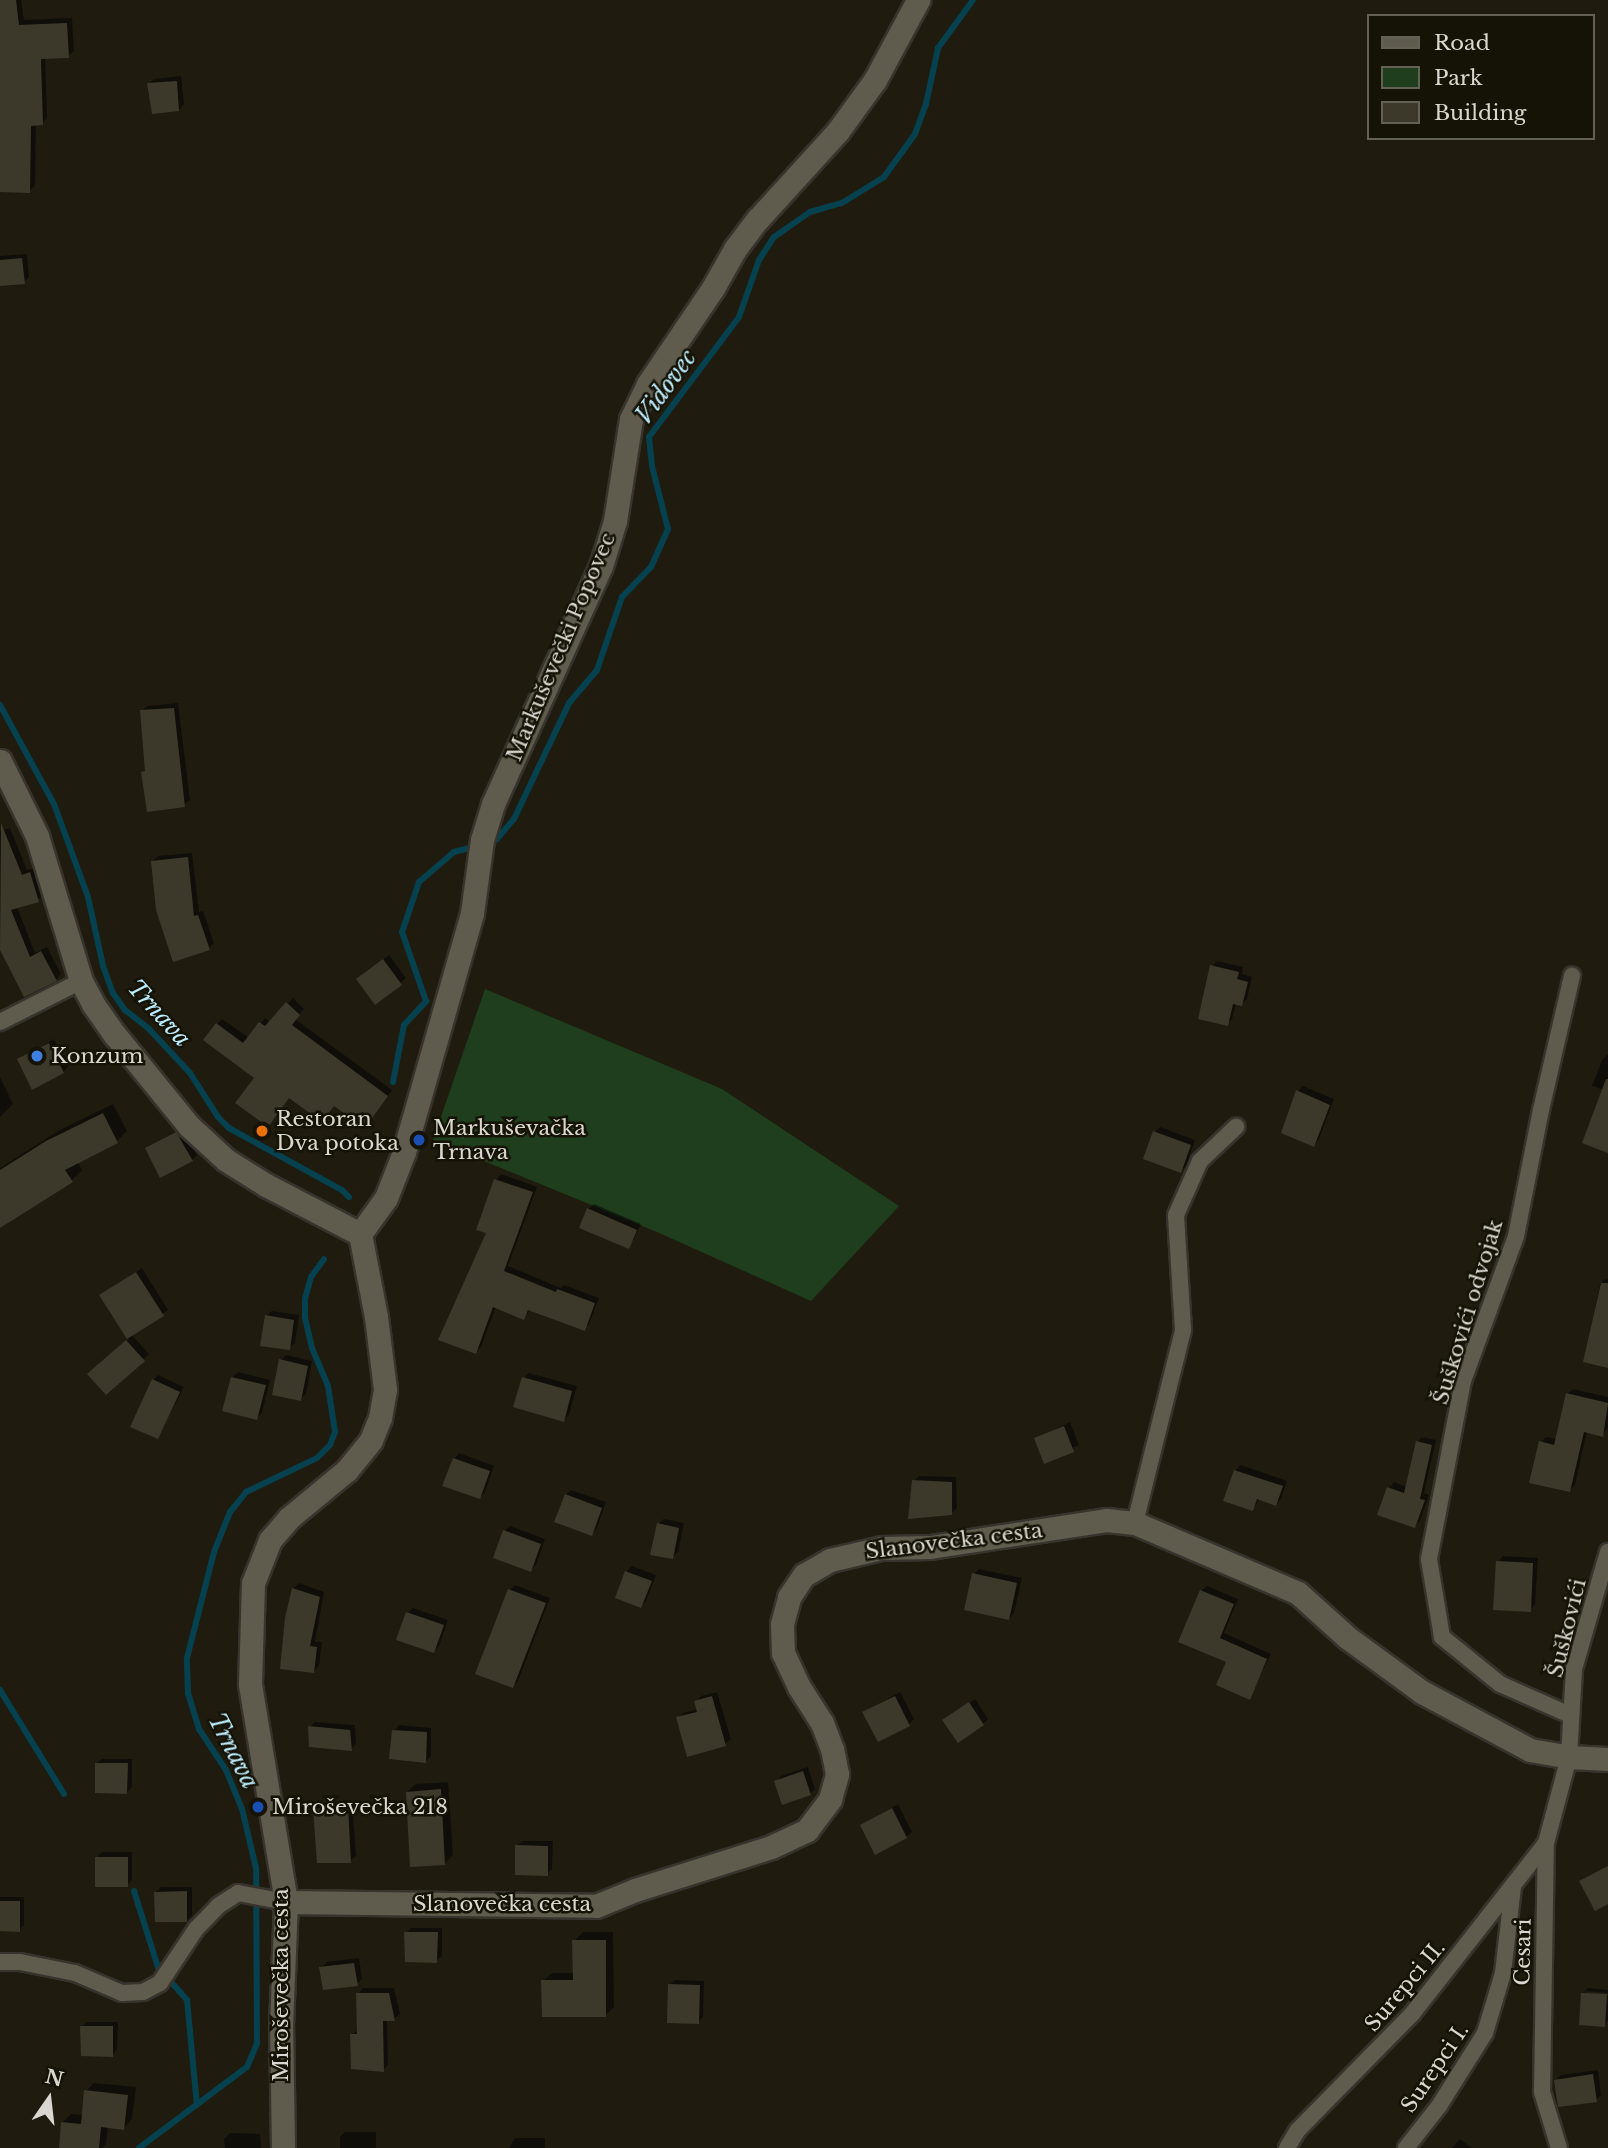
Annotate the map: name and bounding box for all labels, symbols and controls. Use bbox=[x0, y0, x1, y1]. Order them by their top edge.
legend bbox=[1366, 14, 1594, 140]
text: Road bbox=[1434, 30, 1490, 56]
text: Park bbox=[1434, 65, 1483, 91]
text: Building bbox=[1434, 100, 1526, 126]
water label: Vidovec bbox=[630, 345, 702, 429]
street label: Markuševečki Popovec bbox=[501, 529, 621, 765]
water label: Trnava bbox=[122, 974, 196, 1052]
place label: Konzum bbox=[51, 1043, 143, 1069]
marker: Konzum bbox=[29, 1048, 45, 1064]
place label: Restoran Dva potoka bbox=[276, 1106, 399, 1156]
place label: Markuševačka Trnava bbox=[433, 1115, 586, 1165]
marker: Restoran Dva potoka bbox=[254, 1123, 270, 1139]
marker: Markuševačka Trnava bbox=[411, 1132, 427, 1148]
street label: Šuškovići odvojak bbox=[1428, 1217, 1508, 1407]
street label: Slanovečka cesta bbox=[864, 1518, 1044, 1564]
street label: Šuškovići bbox=[1543, 1576, 1591, 1680]
water label: Trnava bbox=[202, 1709, 264, 1793]
place label: Miroševečka 218 bbox=[272, 1794, 448, 1820]
marker: Miroševečka 218 bbox=[250, 1799, 266, 1815]
street label: Miroševečka cesta bbox=[268, 1888, 294, 2082]
street label: Slanovečka cesta bbox=[413, 1891, 591, 1917]
street label: Cesari bbox=[1510, 1918, 1536, 1986]
street label: Surepci II. bbox=[1360, 1935, 1450, 2037]
street label: Surepci I. bbox=[1396, 2019, 1474, 2117]
north arrow bbox=[14, 2064, 84, 2134]
text: N bbox=[43, 2065, 66, 2091]

